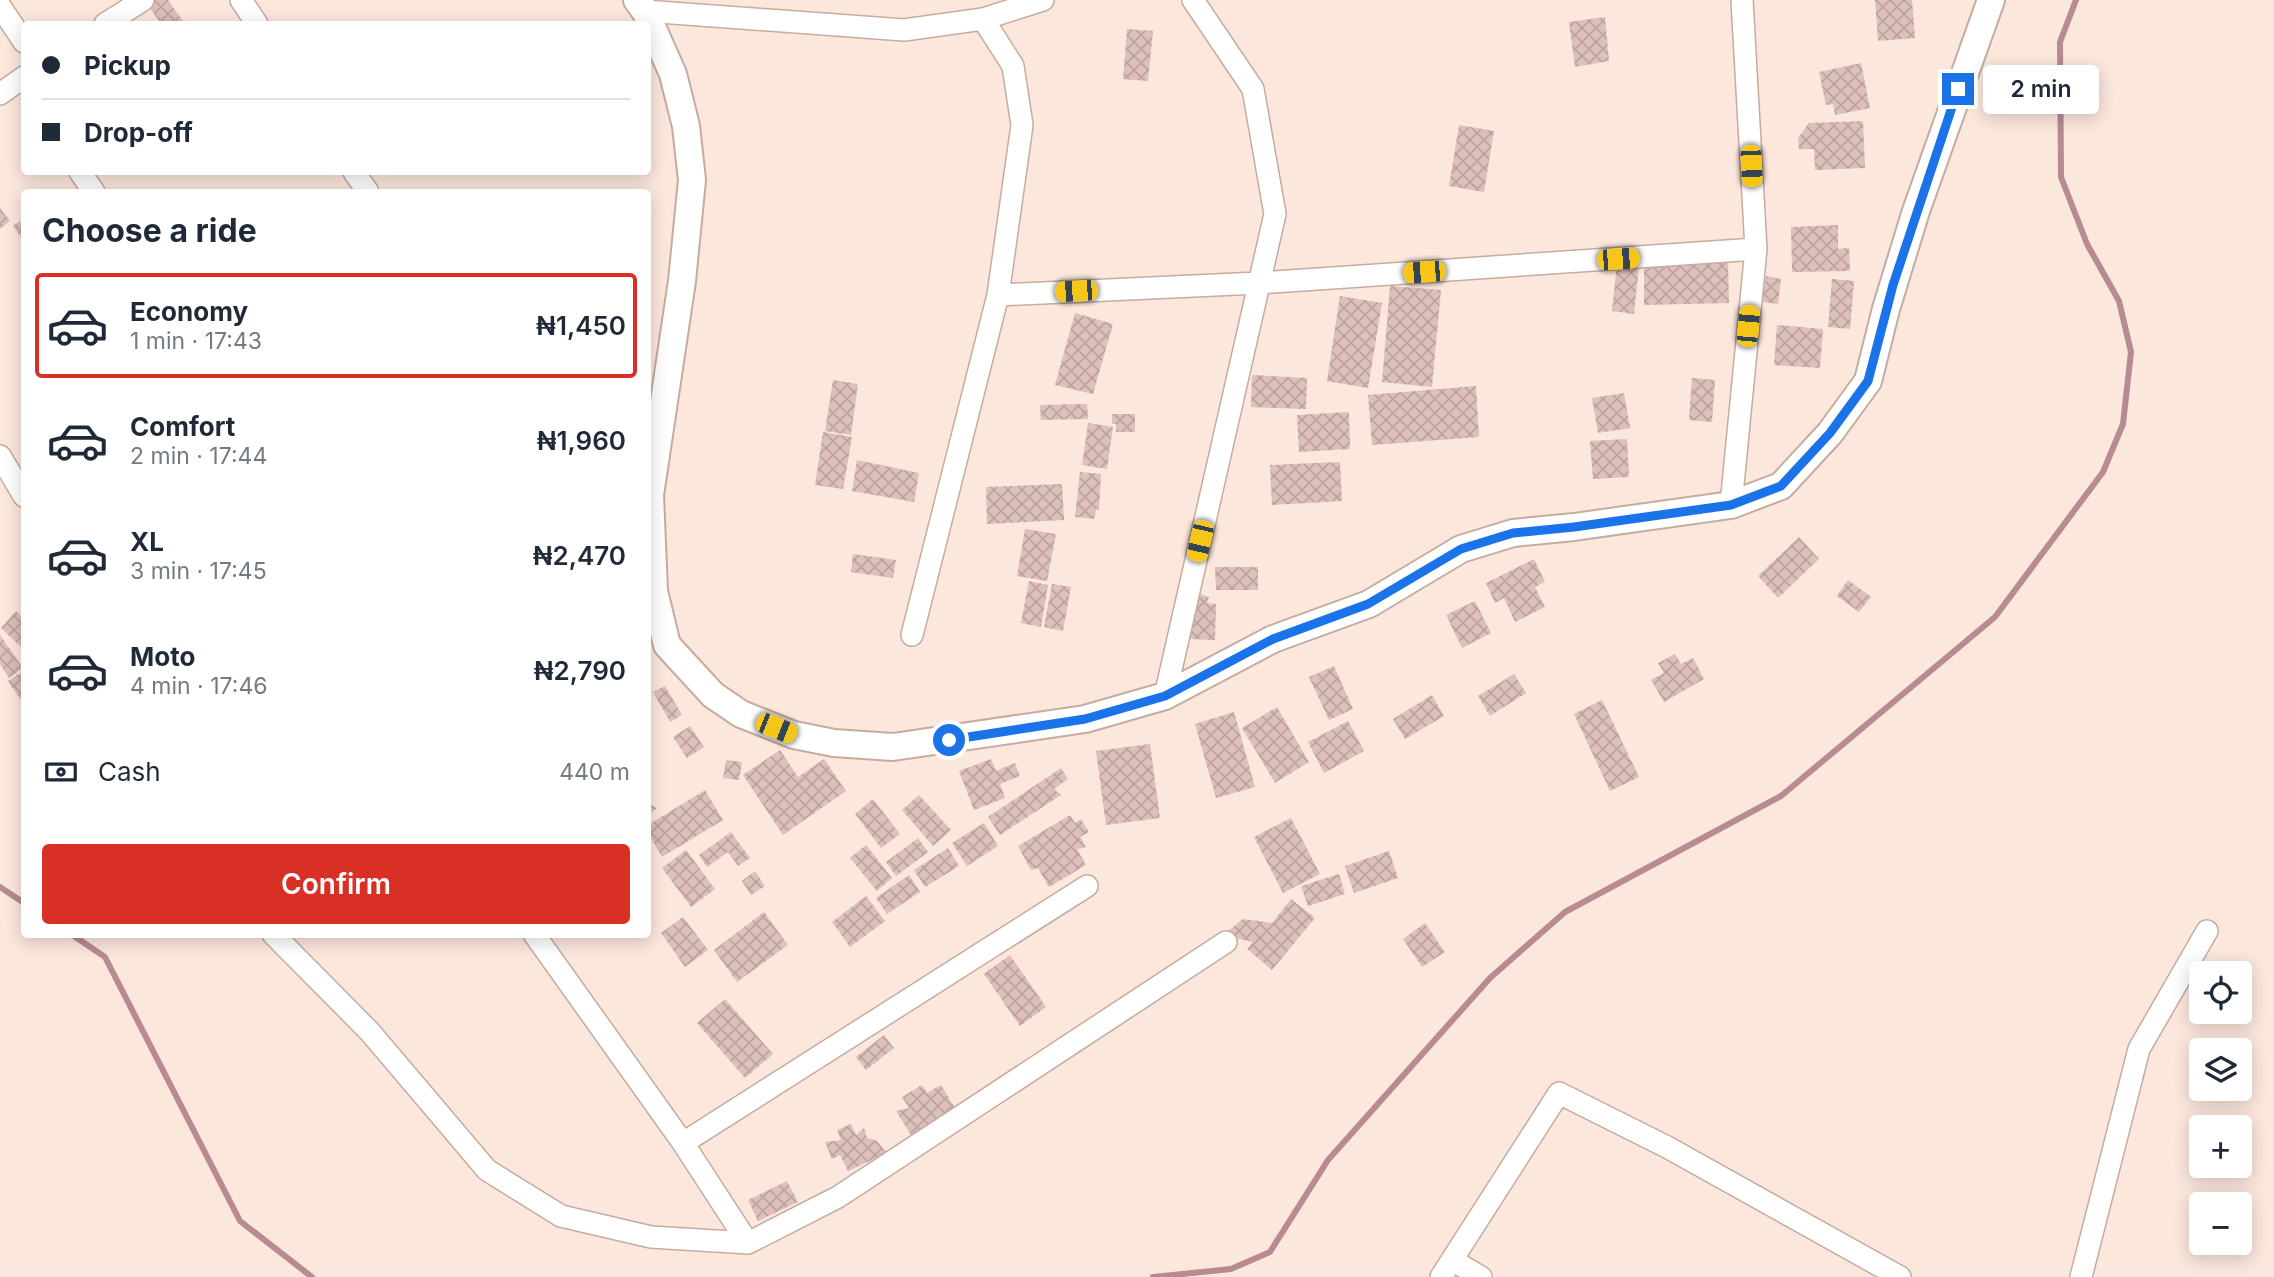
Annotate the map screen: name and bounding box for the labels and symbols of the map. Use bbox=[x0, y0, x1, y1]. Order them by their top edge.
callout: 2 min bbox=[1982, 64, 2098, 114]
route end bbox=[1942, 73, 1974, 105]
car bbox=[1740, 144, 1763, 188]
car bbox=[1597, 247, 1640, 271]
car bbox=[1403, 260, 1446, 284]
car bbox=[1055, 279, 1098, 303]
car bbox=[1736, 304, 1761, 348]
car bbox=[1186, 518, 1215, 564]
car bbox=[753, 710, 800, 746]
route start bbox=[933, 724, 965, 756]

